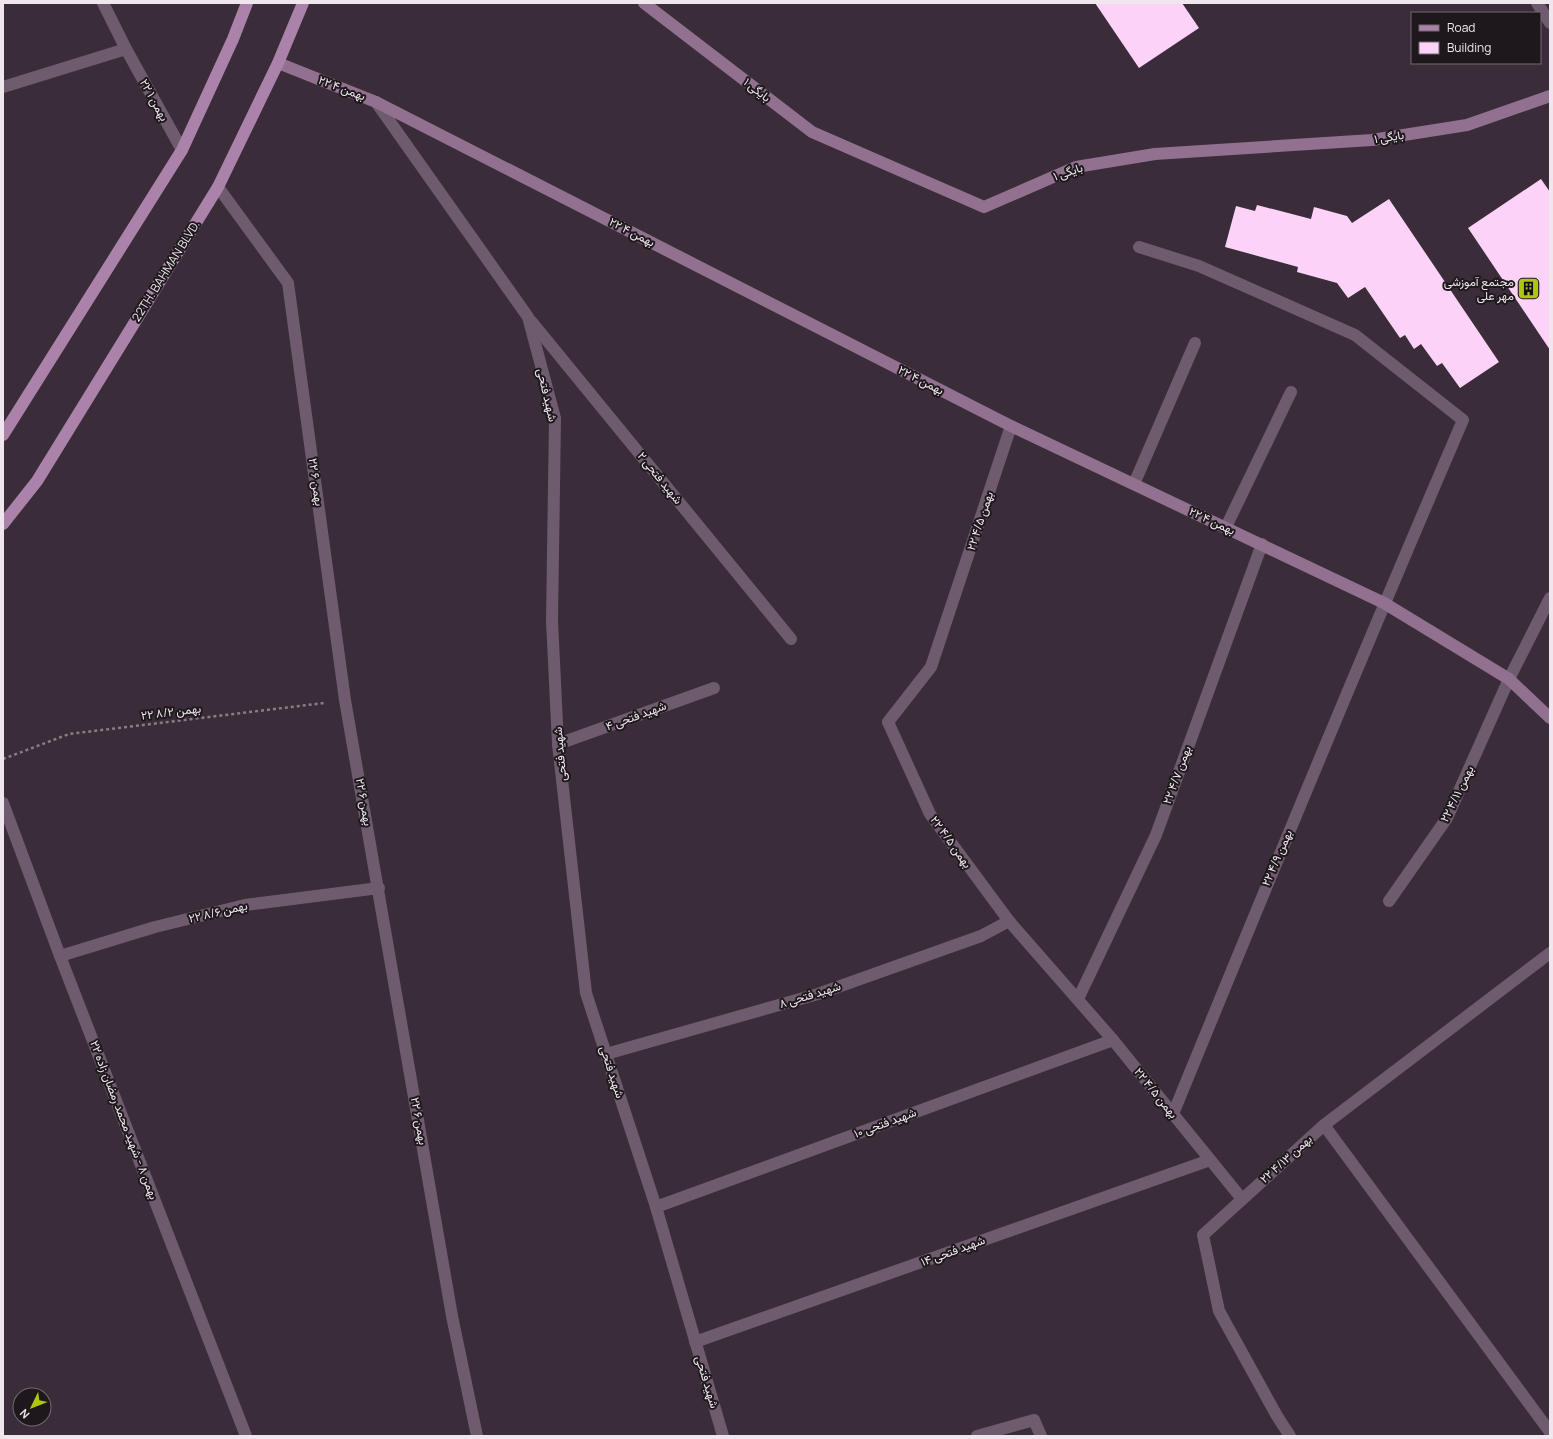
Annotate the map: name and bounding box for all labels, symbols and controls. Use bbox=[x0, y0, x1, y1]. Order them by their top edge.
legend bbox=[1411, 12, 1541, 64]
text: Road bbox=[1447, 19, 1475, 36]
text: Building bbox=[1447, 39, 1491, 56]
street label: ۲۲ بهمن ۴ bbox=[316, 71, 368, 104]
street label: بایگی ۱ bbox=[740, 74, 774, 106]
street label: ۲۲ بهمن ١ bbox=[136, 76, 173, 124]
street label: بایگی ۱ bbox=[1373, 126, 1405, 147]
street label: بایگی ۱ bbox=[1051, 159, 1085, 184]
street label: ۲۲ بهمن ۴ bbox=[606, 213, 658, 250]
street label: 22TH. BAHMAN BLVD. bbox=[128, 217, 204, 325]
place label: مجتمع آموزشی مهر علی bbox=[1444, 273, 1514, 304]
building icon: مجتمع آموزشی مهر علی bbox=[1516, 276, 1542, 302]
street label: ۲۲ بهمن ۴ bbox=[895, 361, 947, 398]
street label: شهید فتحی bbox=[533, 367, 562, 423]
street label: شهید فتحی ۲ bbox=[634, 448, 687, 508]
street label: ۲۲ بهمن ۶ bbox=[305, 457, 328, 507]
street label: ۲۲ بهمن ۴/۵ bbox=[962, 489, 997, 552]
street label: ۲۲ بهمن ۴ bbox=[1186, 502, 1238, 539]
street label: شهید فتحی ۴ bbox=[603, 697, 669, 734]
street label: ۲۲ بهمن ۸/۲ bbox=[140, 699, 202, 724]
street label: شهید فتحی bbox=[549, 726, 570, 782]
street label: ۲۲ بهمن ۴/۷ bbox=[1158, 743, 1195, 806]
street label: ۲۲ بهمن ۴/۱۱ bbox=[1436, 763, 1478, 825]
street label: ۲۲ بهمن ۶ bbox=[352, 777, 377, 827]
street label: ۲۲ بهمن ۴/۵ bbox=[927, 812, 976, 871]
street label: ۲۲ بهمن ۴/۹ bbox=[1257, 827, 1296, 889]
street label: ۲۲ بهمن ۸/۶ bbox=[187, 896, 249, 927]
street label: شهید فتحی ۸ bbox=[777, 977, 843, 1012]
street label: ۲۲ بهمن ۸ - شهید محمد رمضان زاده bbox=[86, 1038, 163, 1202]
street label: شهید فتحی bbox=[596, 1043, 629, 1100]
street label: ۲۲ بهمن ۴/۵ bbox=[1131, 1064, 1182, 1122]
street label: ۲۲ بهمن ۶ bbox=[407, 1096, 432, 1146]
street label: شهید فتحی ۱۰ bbox=[851, 1103, 918, 1142]
street label: ۲۲ بهمن ۴/۱۳ bbox=[1256, 1130, 1316, 1187]
street label: شهید فتحی ۱۴ bbox=[918, 1231, 987, 1270]
street label: شهید فتحی bbox=[691, 1353, 724, 1410]
north arrow bbox=[12, 1387, 52, 1427]
text: N bbox=[16, 1406, 33, 1422]

